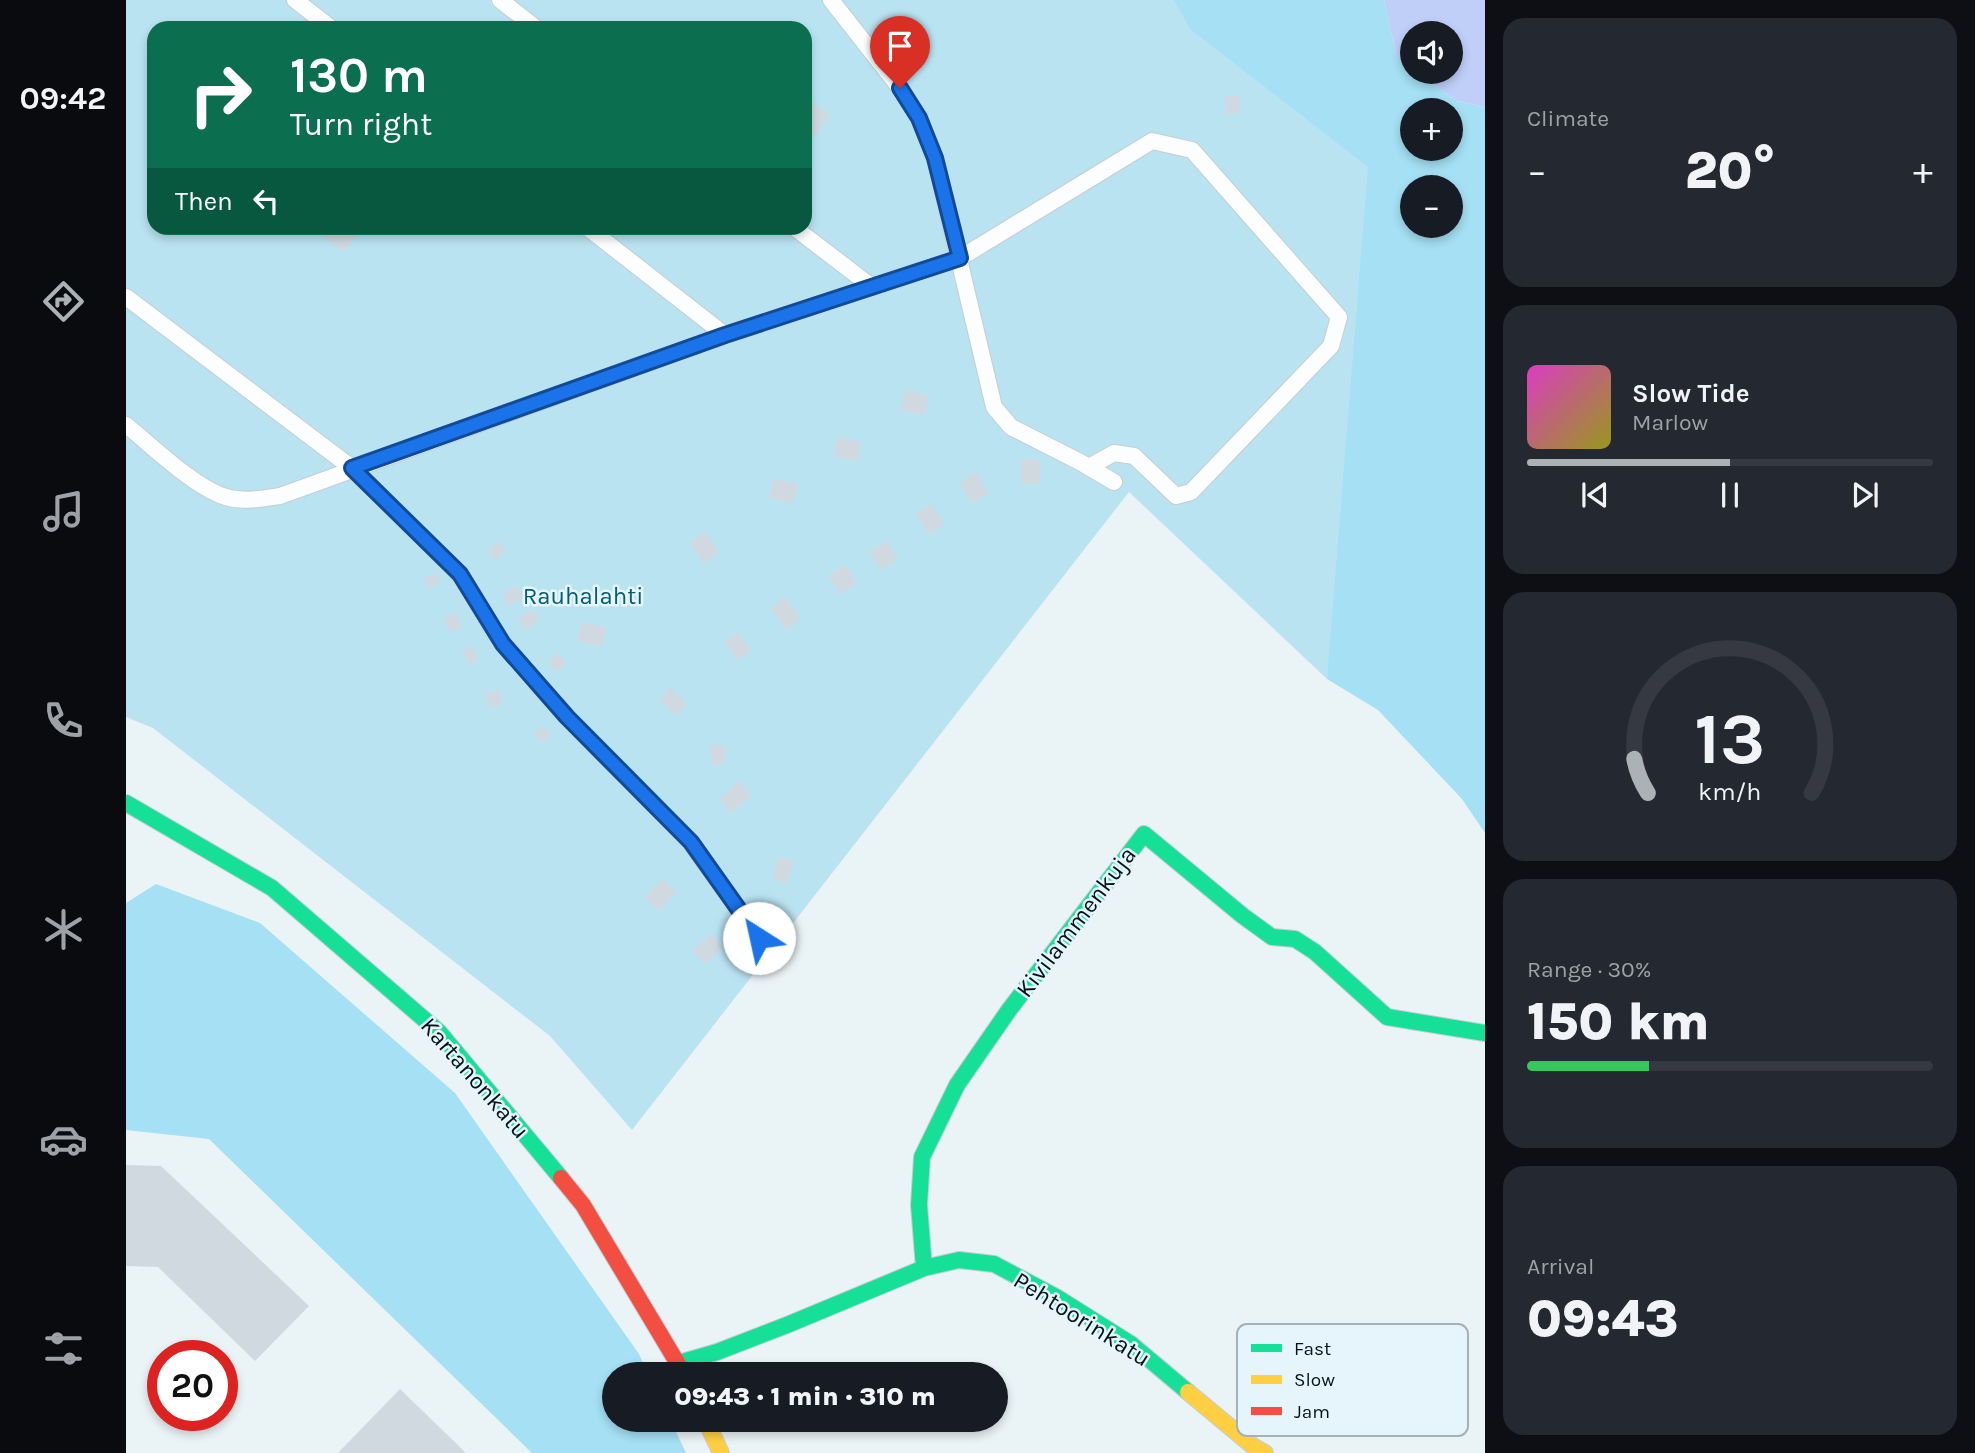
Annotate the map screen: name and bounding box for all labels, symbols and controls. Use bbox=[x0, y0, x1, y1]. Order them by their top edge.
pin bbox=[870, 16, 930, 88]
map controls bbox=[1400, 21, 1463, 238]
button: sound bbox=[1400, 21, 1463, 84]
icon: arrive bbox=[881, 27, 919, 65]
text: 130 m bbox=[290, 47, 428, 104]
icon: right bbox=[175, 49, 266, 140]
text: 09:42 bbox=[20, 80, 106, 117]
button: + bbox=[1400, 98, 1463, 161]
text: Climate bbox=[1527, 105, 1609, 132]
text: Turn right bbox=[290, 106, 432, 143]
text: 20° bbox=[1685, 140, 1775, 201]
text: − bbox=[1527, 149, 1547, 194]
text: + bbox=[1913, 149, 1933, 194]
button: − bbox=[1400, 175, 1463, 238]
icon: left bbox=[247, 182, 285, 220]
text: Then bbox=[175, 186, 233, 217]
icon: directions bbox=[39, 277, 88, 326]
text: Slow Tide bbox=[1632, 378, 1750, 409]
text: Marlow bbox=[1632, 409, 1708, 436]
icon: previous bbox=[1576, 476, 1614, 514]
icon: pause bbox=[1711, 476, 1749, 514]
icon: next bbox=[1846, 476, 1884, 514]
icon: music bbox=[39, 487, 88, 536]
park label: Rauhalahti bbox=[523, 582, 643, 610]
icon: phone bbox=[39, 696, 88, 745]
text: 13 bbox=[1694, 696, 1766, 781]
text: km/h bbox=[1698, 776, 1762, 805]
street label: Kivilammenkuja bbox=[1010, 841, 1142, 1003]
position arrow bbox=[722, 901, 796, 975]
icon: climate bbox=[39, 905, 88, 954]
text: Range · 30% bbox=[1527, 956, 1651, 983]
text: 150 km bbox=[1527, 991, 1710, 1052]
street label: Kartanonkatu bbox=[415, 1012, 535, 1144]
icon: car bbox=[39, 1115, 88, 1164]
text: Arrival bbox=[1527, 1253, 1594, 1280]
street label: Pehtoorinkatu bbox=[1008, 1266, 1156, 1372]
text: 09:43 bbox=[1527, 1288, 1679, 1349]
icon: filters bbox=[39, 1324, 88, 1373]
legend bbox=[1237, 1324, 1468, 1436]
text: Fast bbox=[1294, 1338, 1331, 1360]
speed limit sign: 20 bbox=[147, 1340, 238, 1431]
text: Slow bbox=[1294, 1369, 1335, 1391]
text: 09:43 · 1 min · 310 m bbox=[674, 1381, 936, 1412]
text: Jam bbox=[1294, 1401, 1330, 1423]

